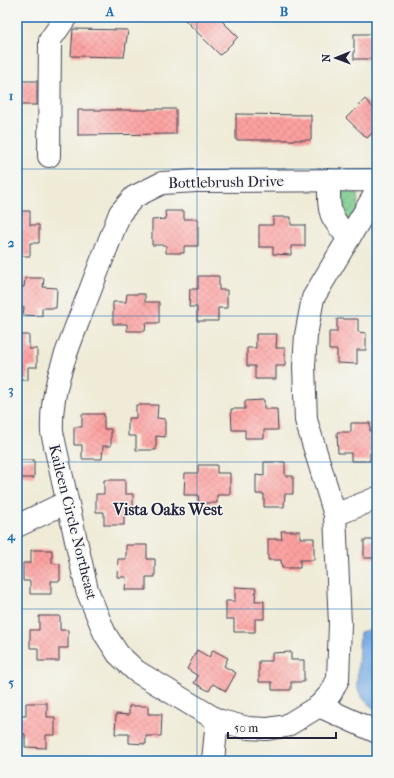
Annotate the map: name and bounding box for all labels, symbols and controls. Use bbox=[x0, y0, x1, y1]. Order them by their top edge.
text: A bbox=[105, 4, 115, 19]
text: B bbox=[280, 4, 289, 19]
north arrow bbox=[316, 38, 356, 78]
text: N bbox=[320, 53, 333, 62]
text: 1 bbox=[9, 88, 14, 103]
street label: Bottlebrush Drive bbox=[168, 172, 285, 192]
text: 2 bbox=[8, 235, 15, 250]
text: 3 bbox=[8, 382, 14, 398]
street label: Kaileen Circle Northeast bbox=[45, 443, 101, 602]
district label: Vista Oaks West bbox=[112, 500, 223, 519]
text: 4 bbox=[6, 528, 16, 544]
text: 5 bbox=[8, 675, 14, 690]
scale bar bbox=[228, 714, 336, 740]
text: 50 m bbox=[234, 721, 258, 735]

